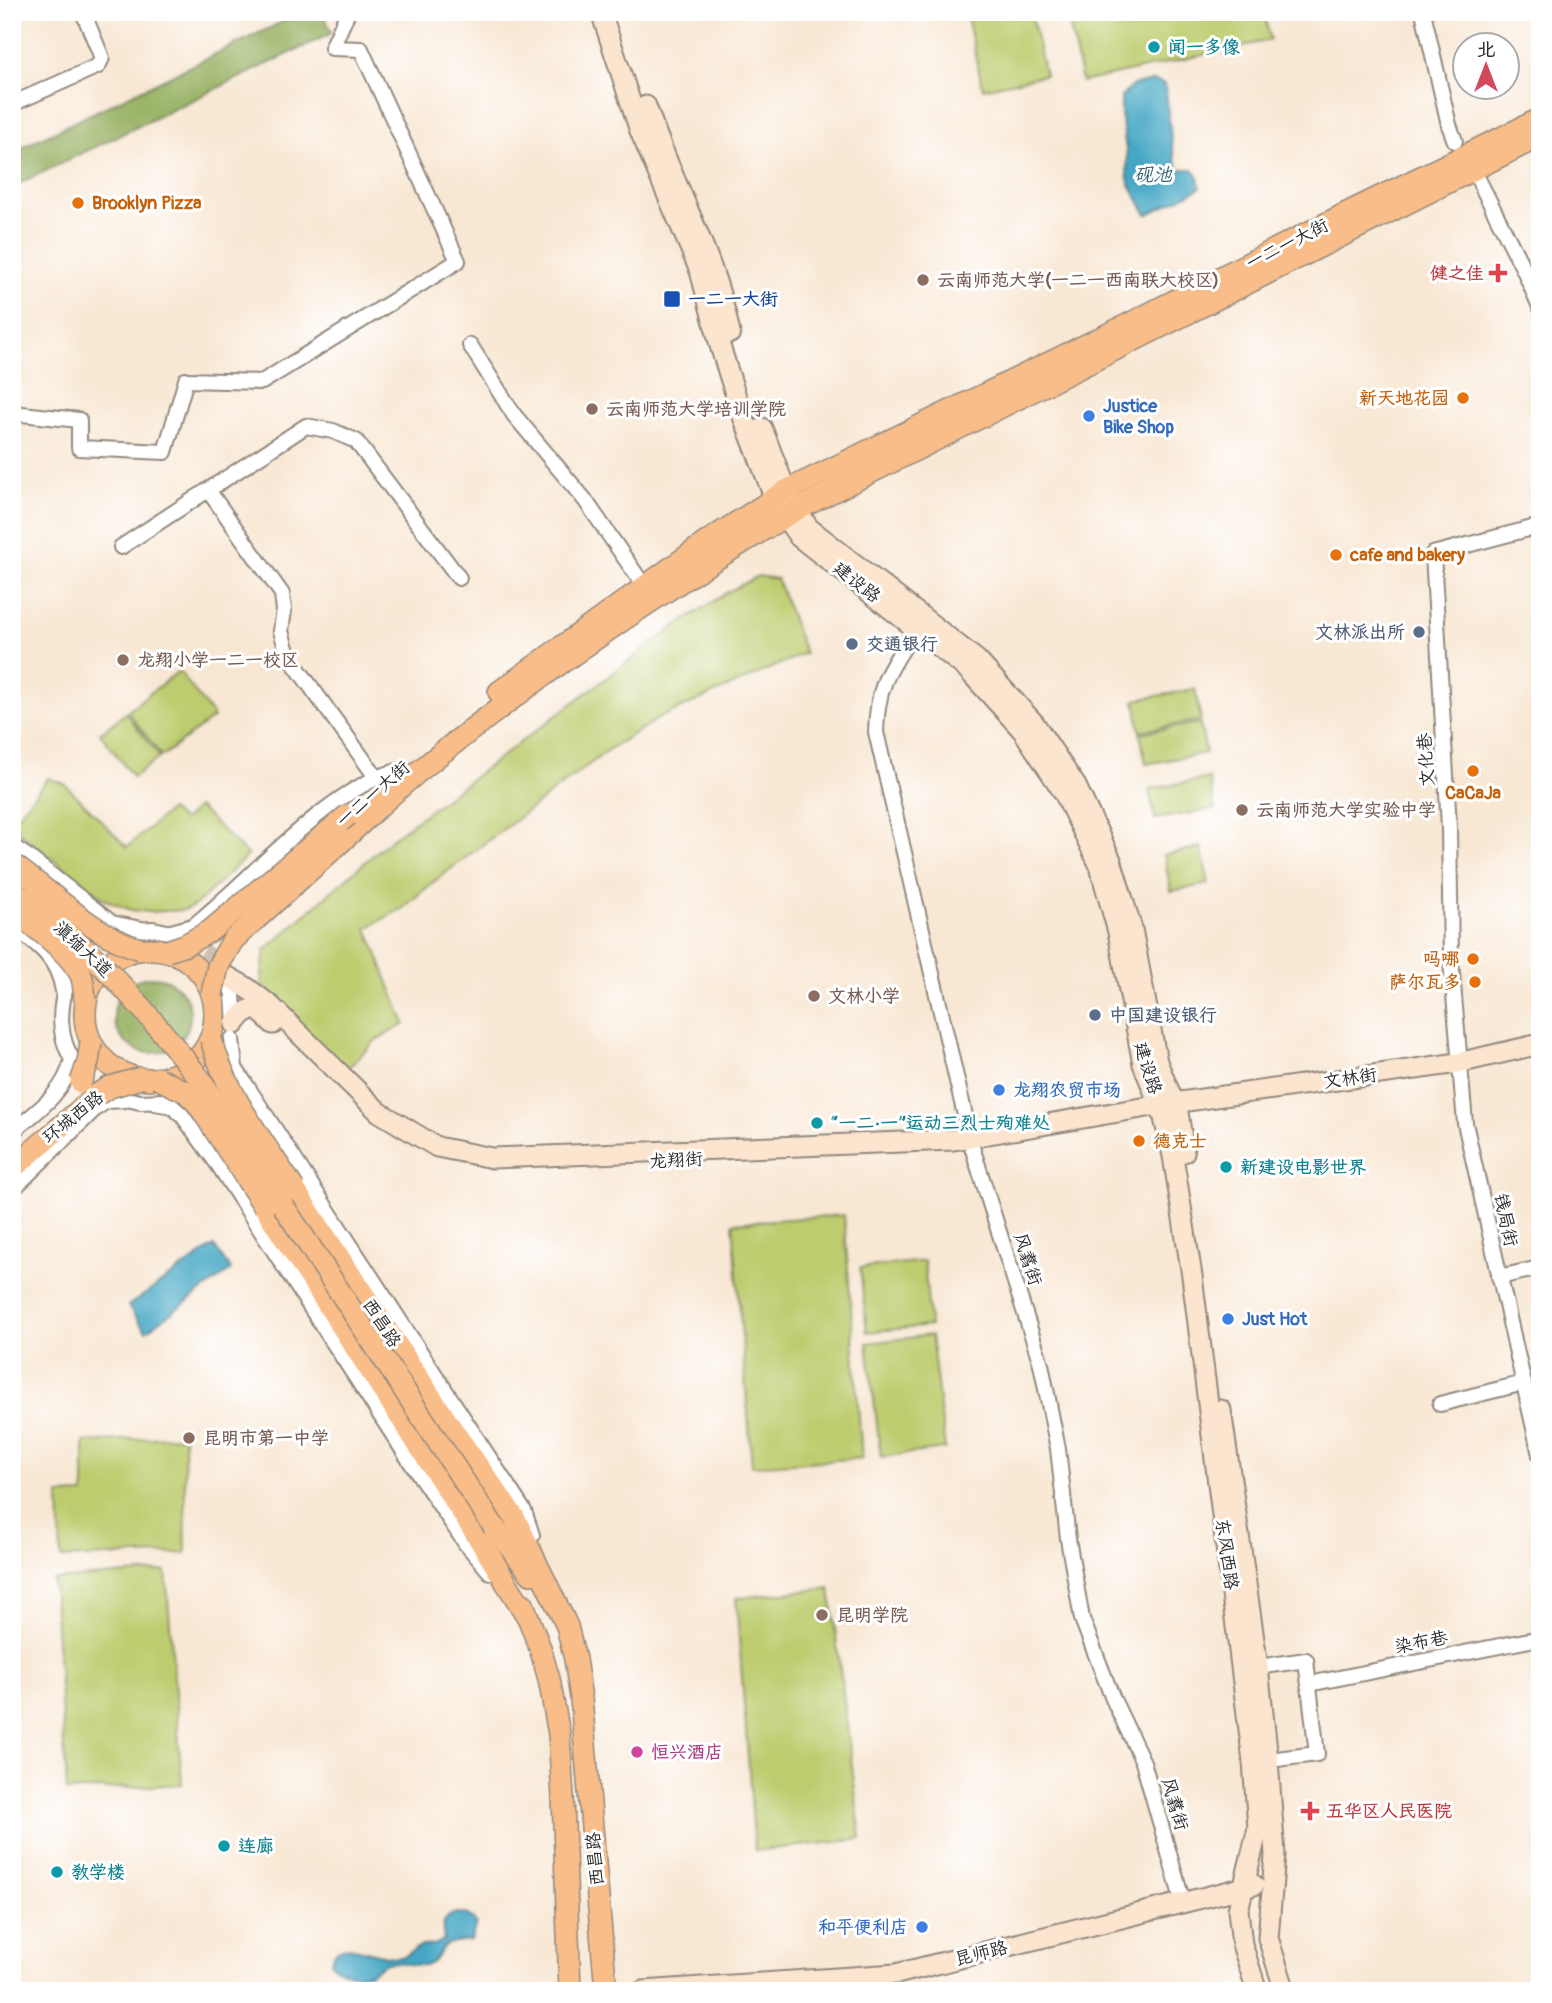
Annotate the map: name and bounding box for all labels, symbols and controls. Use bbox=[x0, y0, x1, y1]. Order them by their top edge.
north arrow bbox=[1450, 32, 1520, 102]
place label: 闻一多像 bbox=[1168, 36, 1240, 59]
text: 北 bbox=[1476, 38, 1496, 62]
marker: 闻一多像 bbox=[1146, 39, 1162, 55]
water label: 砚池 bbox=[1134, 163, 1173, 187]
place label: Brooklyn Pizza bbox=[92, 192, 202, 215]
marker: Brooklyn Pizza bbox=[70, 195, 86, 211]
street label: 一二一大街 bbox=[1242, 214, 1333, 275]
place label: 健之佳 bbox=[1430, 262, 1484, 285]
marker: 健之佳 bbox=[1490, 265, 1506, 281]
place label: 云南师范大学(一二一西南联大校区) bbox=[937, 269, 1219, 292]
marker: 云南师范大学(一二一西南联大校区) bbox=[915, 272, 931, 288]
place label: 一二一大街 bbox=[688, 288, 778, 311]
marker: 一二一大街 bbox=[662, 289, 682, 309]
place label: 新天地花园 bbox=[1359, 387, 1449, 410]
marker: 新天地花园 bbox=[1455, 390, 1471, 406]
place label: Justice Bike Shop bbox=[1103, 395, 1174, 439]
place label: 云南师范大学培训学院 bbox=[606, 398, 786, 421]
marker: 云南师范大学培训学院 bbox=[584, 401, 600, 417]
marker: Justice Bike Shop bbox=[1081, 408, 1097, 424]
place label: cafe and bakery bbox=[1349, 544, 1465, 567]
marker: cafe and bakery bbox=[1328, 547, 1344, 563]
street label: 建设路 bbox=[828, 557, 885, 608]
place label: 文林派出所 bbox=[1315, 621, 1405, 644]
marker: 文林派出所 bbox=[1411, 624, 1427, 640]
place label: 交通银行 bbox=[866, 633, 938, 656]
marker: 交通银行 bbox=[844, 636, 860, 652]
place label: 龙翔小学一二一校区 bbox=[137, 649, 299, 672]
marker: 龙翔小学一二一校区 bbox=[115, 652, 131, 668]
street label: 文化巷 bbox=[1413, 732, 1440, 788]
street label: 一二一大街 bbox=[332, 756, 415, 833]
marker: CaCaJa bbox=[1465, 763, 1481, 779]
place label: CaCaJa bbox=[1445, 782, 1502, 805]
place label: 云南师范大学实验中学 bbox=[1256, 799, 1436, 822]
marker: 云南师范大学实验中学 bbox=[1234, 802, 1250, 818]
street label: 滇缅大道 bbox=[48, 916, 117, 982]
place label: 吗哪 bbox=[1423, 948, 1459, 971]
marker: 吗哪 bbox=[1465, 951, 1481, 967]
place label: 萨尔瓦多 bbox=[1389, 971, 1461, 994]
marker: 萨尔瓦多 bbox=[1467, 974, 1483, 990]
place label: 文林小学 bbox=[828, 985, 900, 1008]
marker: 文林小学 bbox=[806, 988, 822, 1004]
place label: 中国建设银行 bbox=[1109, 1004, 1217, 1027]
marker: 中国建设银行 bbox=[1087, 1007, 1103, 1023]
street label: 建设路 bbox=[1129, 1039, 1166, 1097]
street label: 文林街 bbox=[1322, 1063, 1378, 1094]
place label: 龙翔农贸市场 bbox=[1013, 1079, 1121, 1102]
marker: 龙翔农贸市场 bbox=[991, 1082, 1007, 1098]
street label: 环城西路 bbox=[38, 1086, 109, 1149]
place label: “一二·一”运动三烈士殉难处 bbox=[831, 1112, 1050, 1135]
marker: “一二·一”运动三烈士殉难处 bbox=[809, 1115, 825, 1131]
place label: 德克士 bbox=[1153, 1130, 1207, 1153]
marker: 德克士 bbox=[1131, 1133, 1147, 1149]
street label: 龙翔街 bbox=[648, 1148, 704, 1173]
place label: 新建设电影世界 bbox=[1240, 1156, 1366, 1179]
marker: 新建设电影世界 bbox=[1218, 1159, 1234, 1175]
street label: 钱局街 bbox=[1489, 1191, 1522, 1249]
street label: 风翥街 bbox=[1008, 1230, 1047, 1288]
street label: 西昌路 bbox=[357, 1294, 406, 1352]
place label: Just Hot bbox=[1242, 1308, 1308, 1331]
marker: Just Hot bbox=[1220, 1311, 1236, 1327]
place label: 昆明市第一中学 bbox=[203, 1427, 329, 1450]
marker: 昆明市第一中学 bbox=[181, 1430, 197, 1446]
street label: 东风西路 bbox=[1210, 1517, 1243, 1591]
place label: 昆明学院 bbox=[836, 1604, 908, 1627]
marker: 昆明学院 bbox=[814, 1607, 830, 1623]
street label: 染布巷 bbox=[1392, 1626, 1450, 1659]
place label: 恒兴酒店 bbox=[651, 1741, 723, 1764]
marker: 恒兴酒店 bbox=[629, 1744, 645, 1760]
street label: 风翥街 bbox=[1156, 1775, 1193, 1833]
place label: 五华区人民医院 bbox=[1326, 1800, 1452, 1823]
marker: 五华区人民医院 bbox=[1300, 1801, 1320, 1821]
street label: 西昌路 bbox=[582, 1831, 609, 1887]
place label: 连廊 bbox=[238, 1835, 274, 1858]
marker: 连廊 bbox=[216, 1838, 232, 1854]
place label: 教学楼 bbox=[71, 1861, 125, 1884]
marker: 教学楼 bbox=[49, 1864, 65, 1880]
place label: 和平便利店 bbox=[818, 1916, 908, 1939]
marker: 和平便利店 bbox=[914, 1919, 930, 1935]
street label: 昆师路 bbox=[952, 1936, 1010, 1971]

